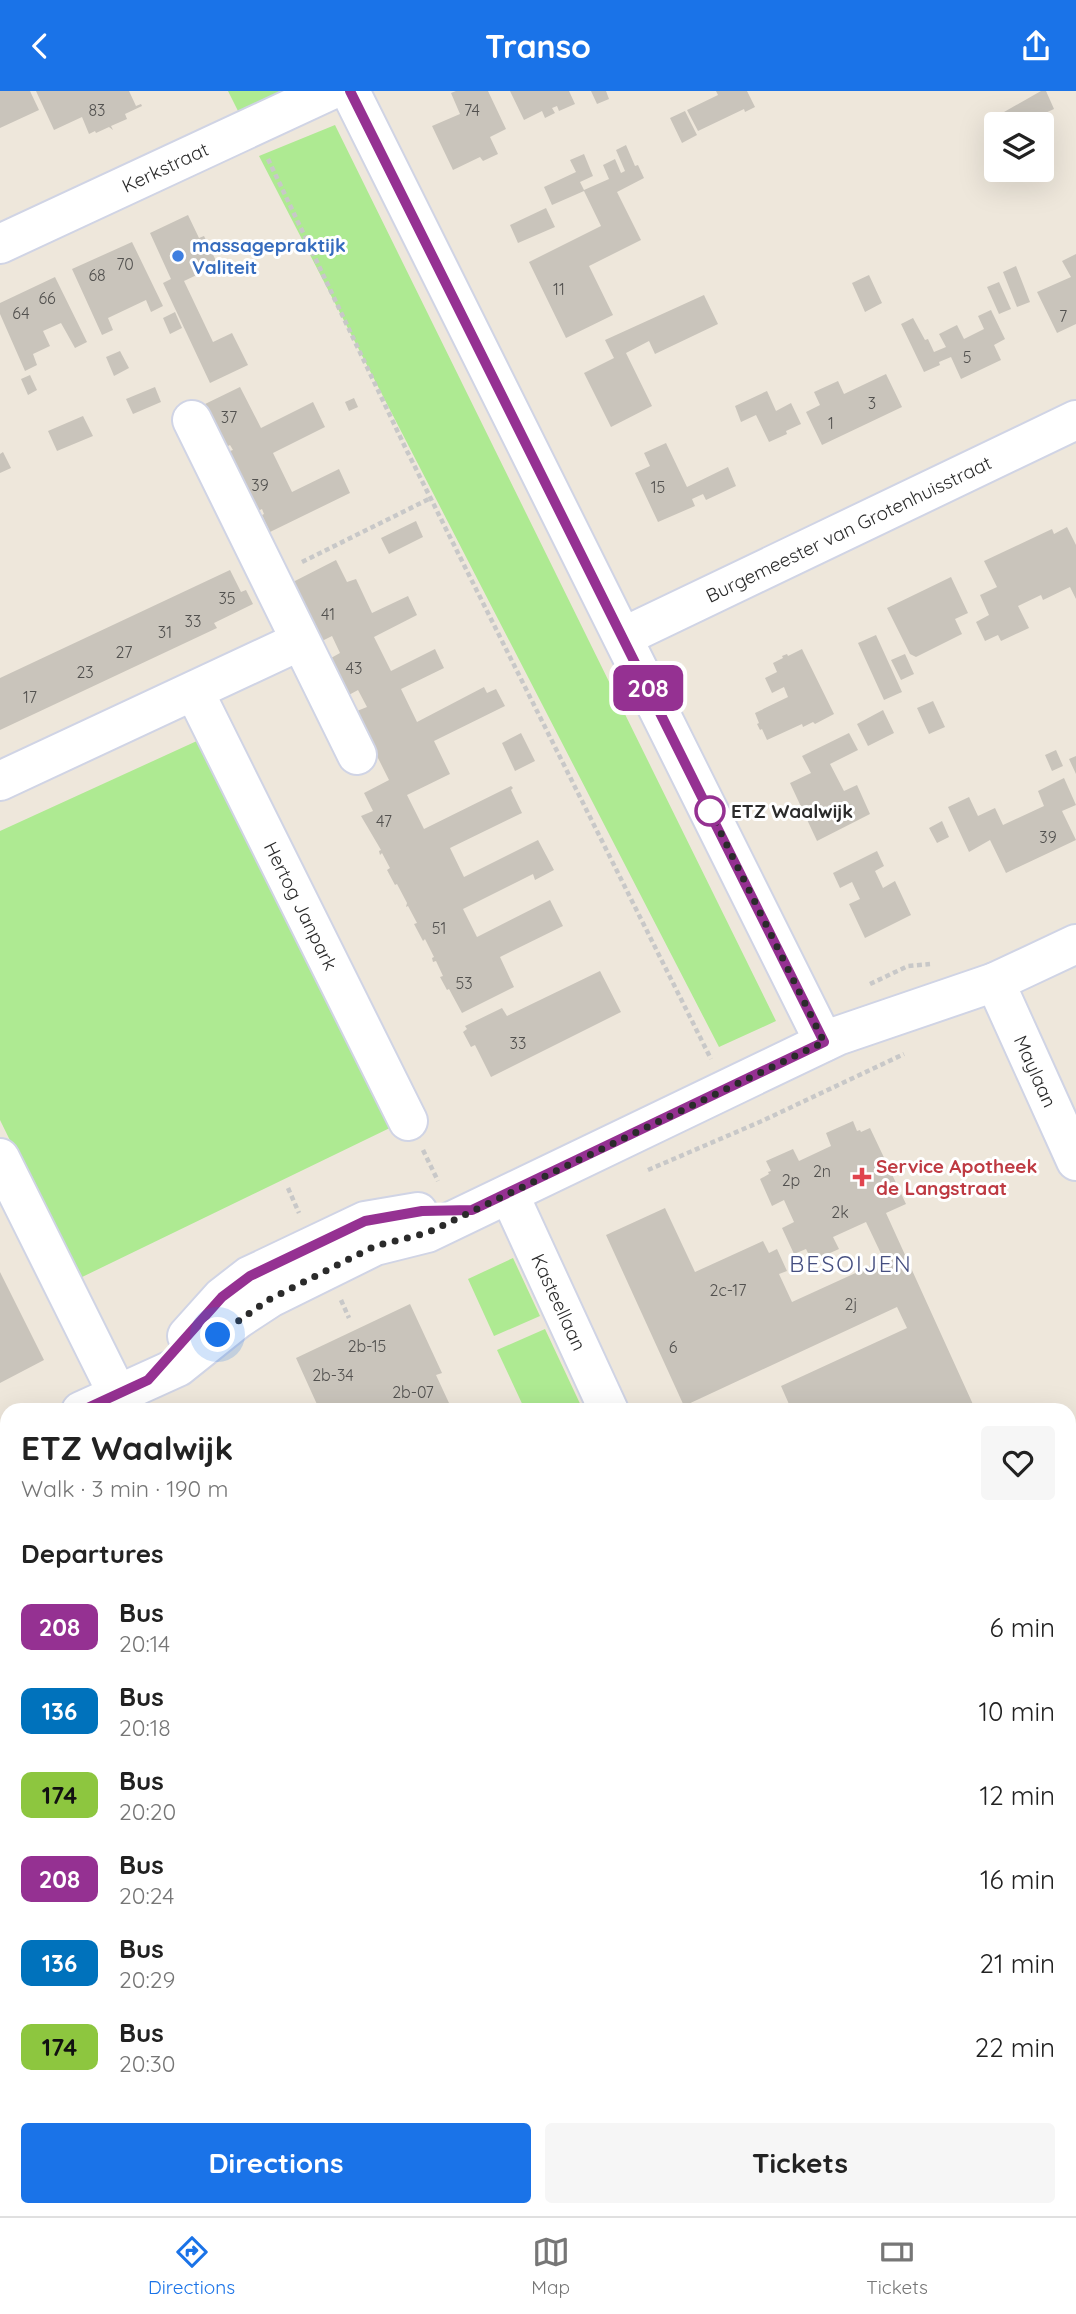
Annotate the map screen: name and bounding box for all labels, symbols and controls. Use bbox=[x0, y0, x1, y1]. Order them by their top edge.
text: Transo bbox=[485, 26, 591, 66]
icon: back bbox=[21, 27, 59, 65]
icon: share bbox=[1017, 27, 1055, 65]
house number: 83 bbox=[88, 100, 106, 120]
house number: 74 bbox=[464, 100, 480, 120]
map controls bbox=[984, 112, 1054, 182]
button: layers bbox=[984, 112, 1054, 182]
street label: Kerkstraat bbox=[118, 137, 212, 198]
place label: massagepraktijk Valiteit bbox=[192, 233, 346, 279]
marker: massagepraktijk Valiteit bbox=[170, 248, 186, 264]
house number: 70 bbox=[116, 254, 134, 274]
house number: 68 bbox=[88, 265, 106, 285]
house number: 11 bbox=[553, 279, 565, 299]
house number: 66 bbox=[38, 288, 56, 308]
house number: 64 bbox=[12, 303, 30, 323]
house number: 7 bbox=[1059, 306, 1067, 326]
house number: 5 bbox=[963, 347, 971, 367]
house number: 3 bbox=[868, 393, 876, 413]
house number: 37 bbox=[221, 407, 237, 427]
house number: 1 bbox=[828, 413, 834, 433]
street label: Burgemeester van Grotenhuisstraat bbox=[702, 450, 995, 608]
house number: 39 bbox=[251, 475, 269, 495]
house number: 15 bbox=[651, 477, 665, 497]
house number: 35 bbox=[218, 588, 236, 608]
house number: 41 bbox=[321, 604, 335, 624]
house number: 33 bbox=[185, 611, 201, 631]
house number: 31 bbox=[158, 622, 172, 642]
house number: 27 bbox=[116, 642, 132, 662]
house number: 43 bbox=[346, 658, 362, 678]
house number: 23 bbox=[76, 662, 94, 682]
line badge: 208 bbox=[608, 665, 688, 711]
text: 208 bbox=[627, 673, 669, 703]
house number: 17 bbox=[23, 687, 37, 707]
marker: ETZ Waalwijk bbox=[695, 796, 725, 826]
place label: ETZ Waalwijk bbox=[731, 799, 853, 823]
house number: 47 bbox=[376, 811, 392, 831]
house number: 39 bbox=[1039, 827, 1057, 847]
street label: Hertog Janpark bbox=[259, 838, 343, 974]
house number: 51 bbox=[432, 918, 446, 938]
house number: 53 bbox=[455, 973, 473, 993]
street label: Maylaan bbox=[1009, 1031, 1062, 1111]
house number: 33 bbox=[510, 1033, 526, 1053]
place label: Service Apotheek de Langstraat bbox=[876, 1154, 1038, 1200]
house number: 2n bbox=[813, 1161, 831, 1181]
marker: Service Apotheek de Langstraat bbox=[854, 1169, 870, 1185]
house number: 2p bbox=[782, 1170, 800, 1190]
house number: 2k bbox=[831, 1202, 849, 1222]
district label: BESOIJEN bbox=[789, 1249, 913, 1278]
street label: Kasteellaan bbox=[526, 1250, 591, 1354]
house number: 2c-17 bbox=[710, 1280, 746, 1300]
house number: 2j bbox=[844, 1294, 858, 1314]
your location bbox=[200, 1317, 235, 1352]
house number: 2b-15 bbox=[348, 1336, 386, 1356]
house number: 6 bbox=[669, 1337, 678, 1357]
house number: 2b-34 bbox=[312, 1365, 354, 1385]
house number: 2b-07 bbox=[392, 1382, 434, 1402]
button: heart bbox=[981, 1426, 1055, 1500]
text: ETZ Waalwijk bbox=[21, 1427, 233, 1468]
text: Walk · 3 min · 190 m bbox=[21, 1474, 228, 1503]
text: Departures bbox=[21, 1537, 164, 1570]
text: Bus bbox=[119, 1596, 164, 1629]
text: 6 min bbox=[990, 1611, 1055, 1644]
text: 208 bbox=[39, 1612, 80, 1642]
text: 20:14 bbox=[119, 1629, 170, 1658]
text: Bus bbox=[119, 1680, 164, 1713]
text: 10 min bbox=[979, 1695, 1055, 1728]
text: 136 bbox=[42, 1696, 77, 1726]
text: 20:18 bbox=[119, 1713, 171, 1742]
text: Bus bbox=[119, 1764, 164, 1797]
text: 12 min bbox=[980, 1779, 1055, 1812]
text: 174 bbox=[42, 1780, 77, 1810]
text: 20:20 bbox=[119, 1797, 176, 1826]
text: Bus bbox=[119, 1848, 164, 1881]
text: 16 min bbox=[980, 1863, 1055, 1896]
text: 208 bbox=[39, 1864, 80, 1894]
text: 20:24 bbox=[119, 1881, 174, 1910]
text: Bus bbox=[119, 1932, 164, 1965]
text: 21 min bbox=[980, 1947, 1055, 1980]
text: 136 bbox=[42, 1948, 77, 1978]
text: 20:29 bbox=[119, 1965, 175, 1994]
text: Bus bbox=[119, 2016, 164, 2049]
text: 22 min bbox=[975, 2031, 1055, 2064]
text: 174 bbox=[42, 2032, 77, 2062]
text: 20:30 bbox=[119, 2049, 175, 2078]
button: Directions bbox=[21, 2123, 531, 2203]
button: Tickets bbox=[545, 2123, 1055, 2203]
tab: Directions bbox=[148, 2233, 235, 2299]
tab: Map bbox=[531, 2233, 570, 2299]
tab: Tickets bbox=[866, 2233, 928, 2299]

